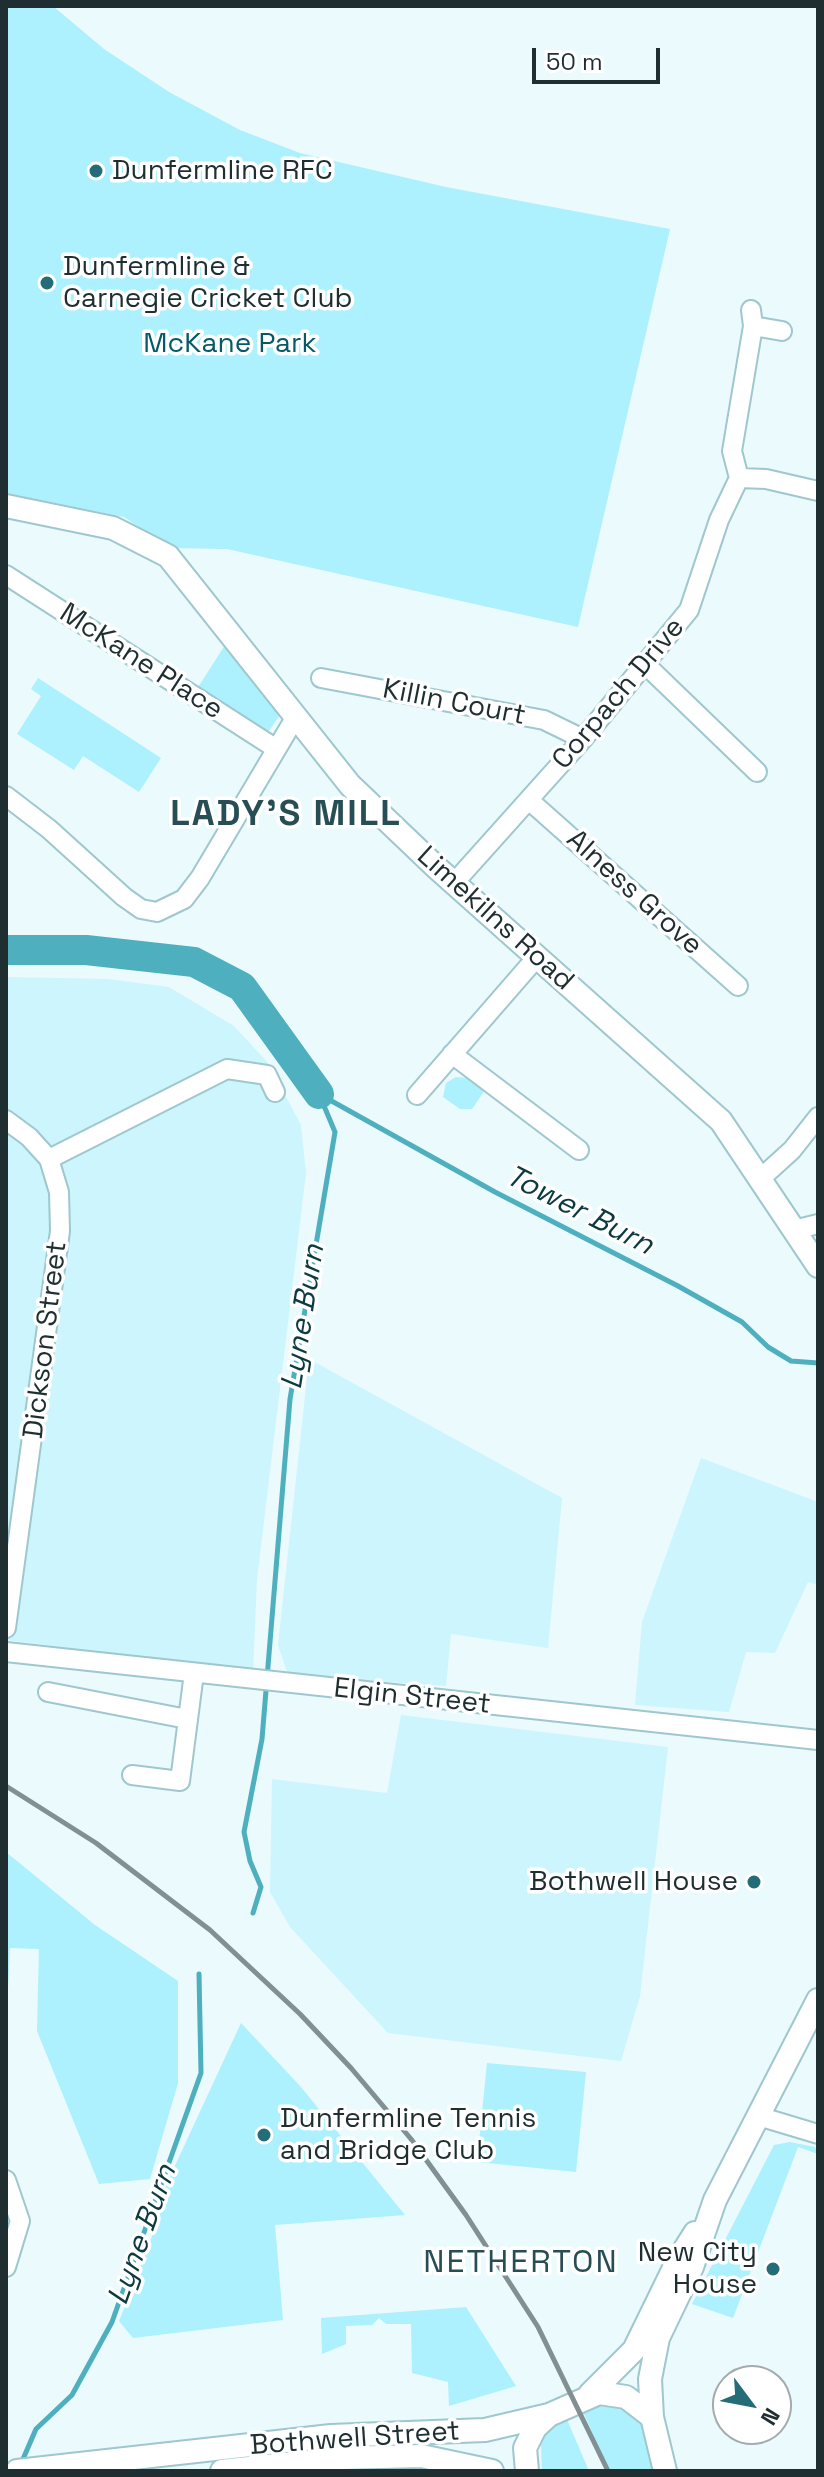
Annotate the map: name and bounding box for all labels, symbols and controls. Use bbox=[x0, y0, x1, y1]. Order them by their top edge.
scale bar bbox=[536, 32, 664, 82]
text: 50 m bbox=[546, 46, 603, 77]
place label: Dunfermline RFC bbox=[112, 154, 333, 188]
marker: Dunfermline RFC bbox=[87, 162, 105, 180]
place label: Dunfermline & Carnegie Cricket Club bbox=[63, 250, 353, 316]
marker: Dunfermline & Carnegie Cricket Club bbox=[38, 274, 56, 292]
park label: McKane Park bbox=[143, 327, 317, 361]
street label: McKane Place bbox=[53, 597, 229, 727]
street label: Corpach Drive bbox=[546, 611, 692, 777]
street label: Killin Court bbox=[380, 673, 528, 733]
district label: LADY'S MILL bbox=[170, 793, 402, 837]
street label: Alness Grove bbox=[559, 823, 709, 963]
street label: Limekilns Road bbox=[410, 840, 580, 998]
water label: Tower Burn bbox=[499, 1158, 659, 1264]
street label: Dickson Street bbox=[17, 1239, 75, 1441]
water label: Lyne Burn bbox=[275, 1242, 333, 1392]
street label: Elgin Street bbox=[332, 1672, 492, 1722]
place label: Bothwell House bbox=[529, 1865, 738, 1899]
marker: Bothwell House bbox=[745, 1873, 763, 1891]
place label: Dunfermline Tennis and Bridge Club bbox=[280, 2102, 536, 2168]
marker: Dunfermline Tennis and Bridge Club bbox=[255, 2126, 273, 2144]
water label: Lyne Burn bbox=[101, 2160, 185, 2310]
place label: New City House bbox=[638, 2236, 757, 2302]
district label: NETHERTON bbox=[423, 2244, 619, 2282]
marker: New City House bbox=[764, 2260, 782, 2278]
north arrow bbox=[712, 2365, 792, 2445]
text: N bbox=[755, 2403, 786, 2430]
street label: Bothwell Street bbox=[249, 2415, 461, 2463]

